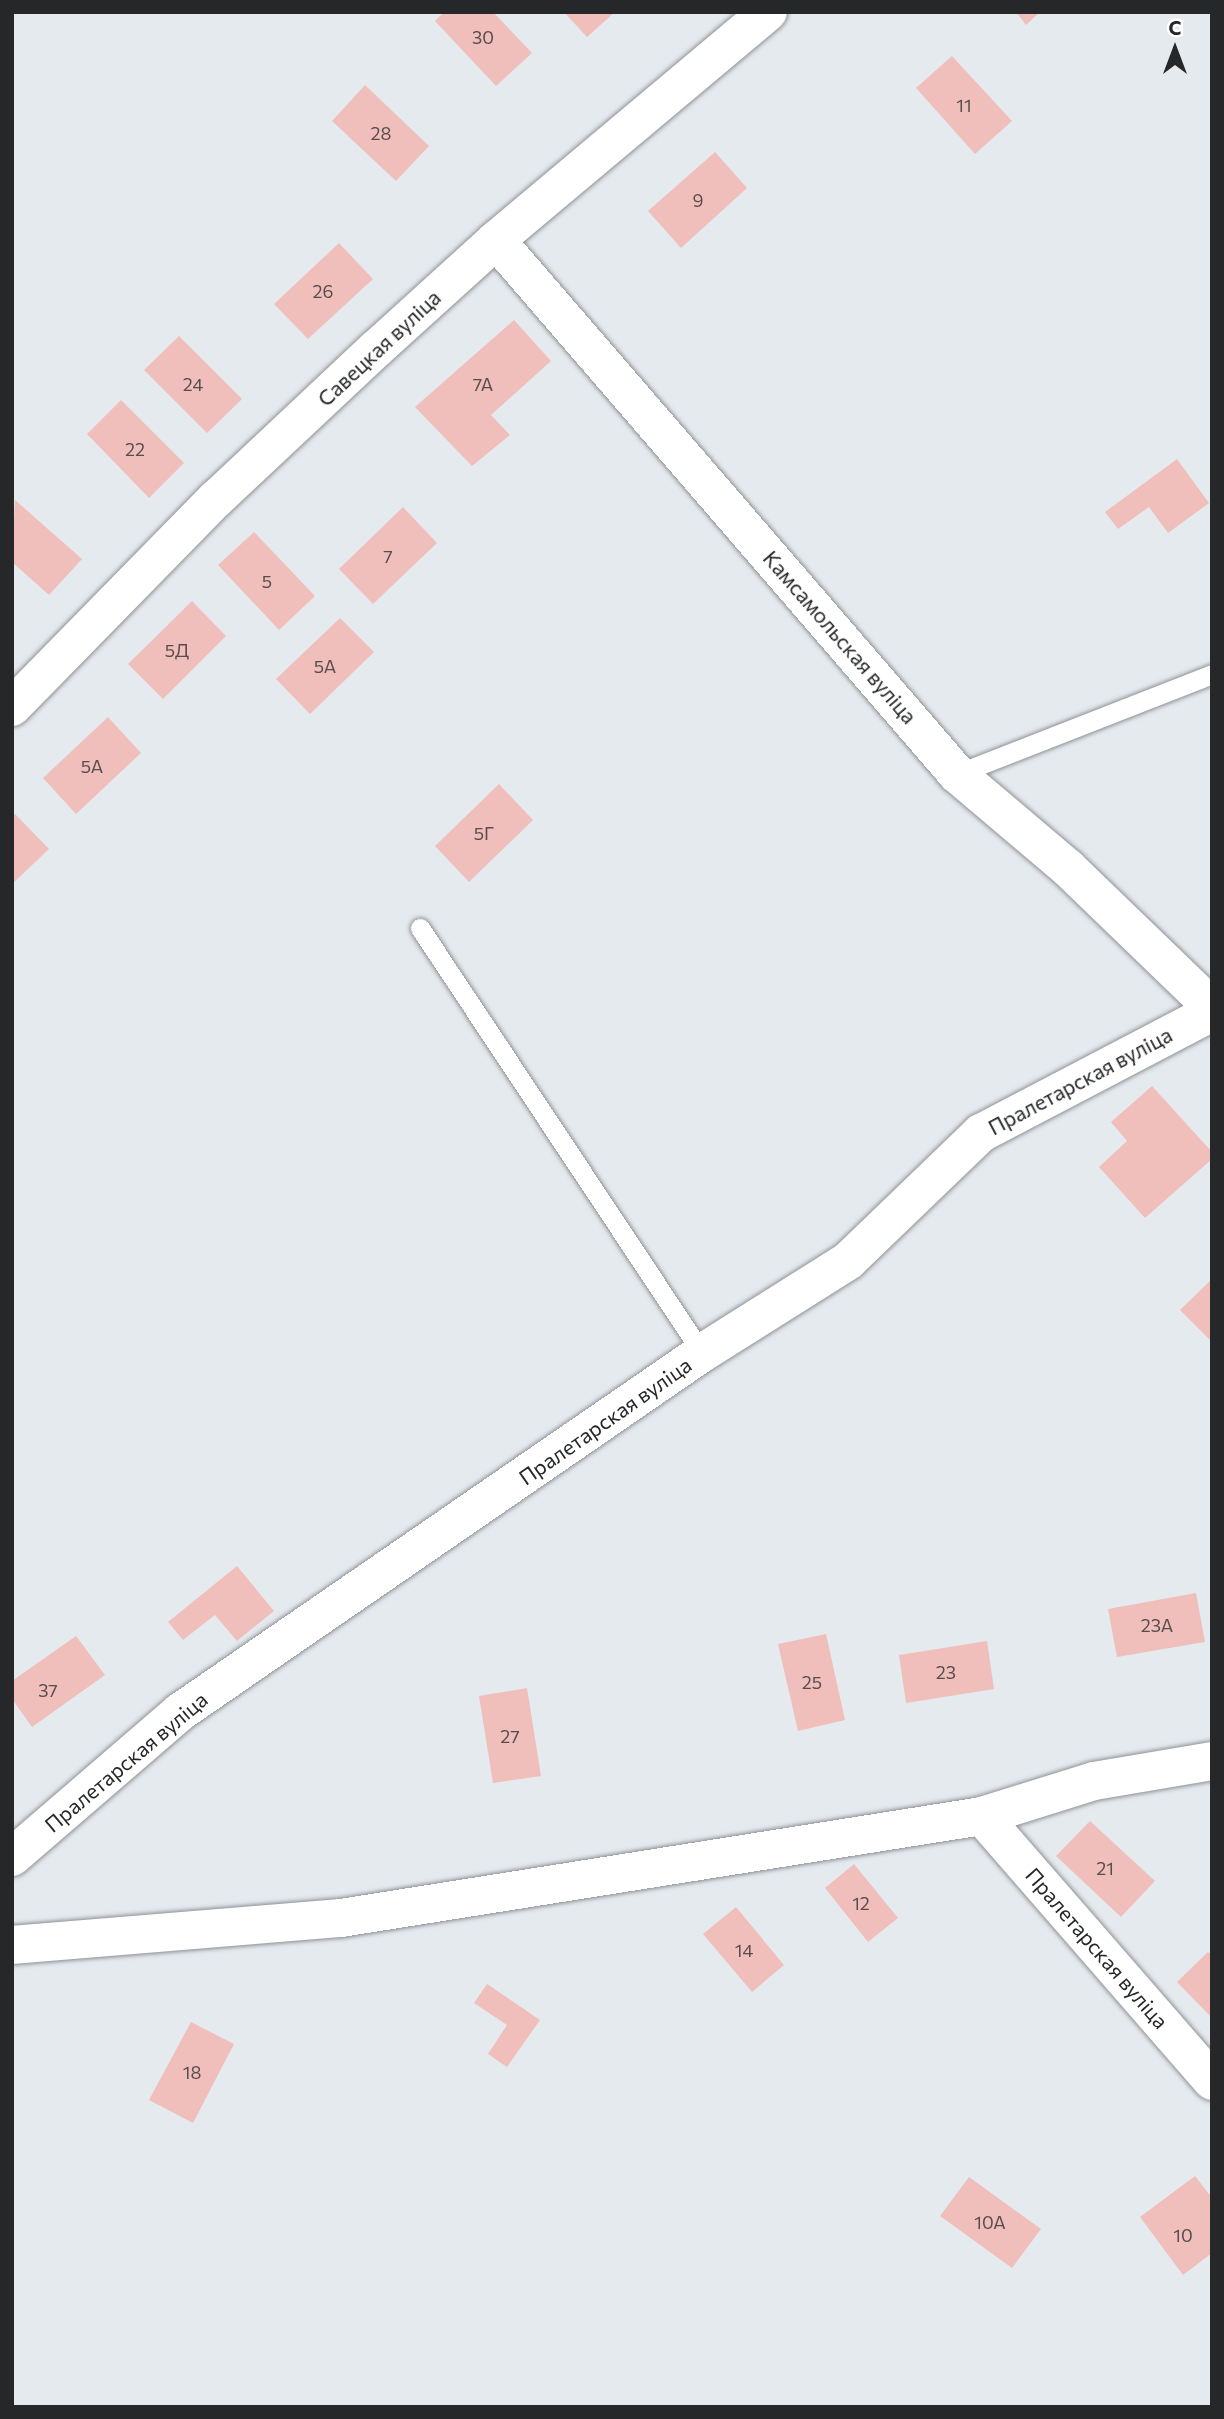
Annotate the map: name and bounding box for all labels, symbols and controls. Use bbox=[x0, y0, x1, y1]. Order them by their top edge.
north arrow bbox=[1140, 14, 1210, 84]
text: С bbox=[1169, 16, 1182, 39]
house number: 30 bbox=[472, 26, 494, 48]
house number: 11 bbox=[956, 94, 972, 116]
house number: 28 bbox=[371, 122, 391, 144]
house number: 9 bbox=[693, 189, 703, 211]
house number: 26 bbox=[313, 280, 333, 302]
street label: Савецкая вуліца bbox=[312, 285, 446, 411]
house number: 24 bbox=[183, 373, 203, 395]
house number: 7А bbox=[473, 373, 493, 395]
house number: 22 bbox=[125, 438, 145, 460]
house number: 7 bbox=[383, 545, 393, 567]
street label: Камсамольская вуліца bbox=[758, 545, 922, 729]
house number: 5 bbox=[262, 570, 272, 592]
house number: 5Д bbox=[165, 639, 189, 661]
house number: 5А bbox=[314, 655, 336, 677]
house number: 5А bbox=[81, 755, 103, 777]
house number: 5Г bbox=[474, 822, 494, 844]
street label: Пралетарская вуліца bbox=[984, 1022, 1176, 1140]
street label: Пралетарская вуліца bbox=[514, 1352, 696, 1490]
house number: 23А bbox=[1141, 1614, 1173, 1636]
house number: 23 bbox=[936, 1661, 956, 1683]
house number: 25 bbox=[802, 1671, 822, 1693]
house number: 37 bbox=[38, 1679, 58, 1701]
street label: Пралетарская вуліца bbox=[40, 1687, 212, 1837]
house number: 27 bbox=[500, 1725, 520, 1747]
house number: 21 bbox=[1096, 1857, 1114, 1879]
street label: Пралетарская вуліца bbox=[1020, 1863, 1174, 2033]
house number: 12 bbox=[852, 1892, 870, 1914]
house number: 14 bbox=[735, 1939, 753, 1961]
house number: 18 bbox=[183, 2061, 201, 2083]
house number: 10А bbox=[974, 2211, 1006, 2233]
house number: 10 bbox=[1173, 2224, 1193, 2246]

